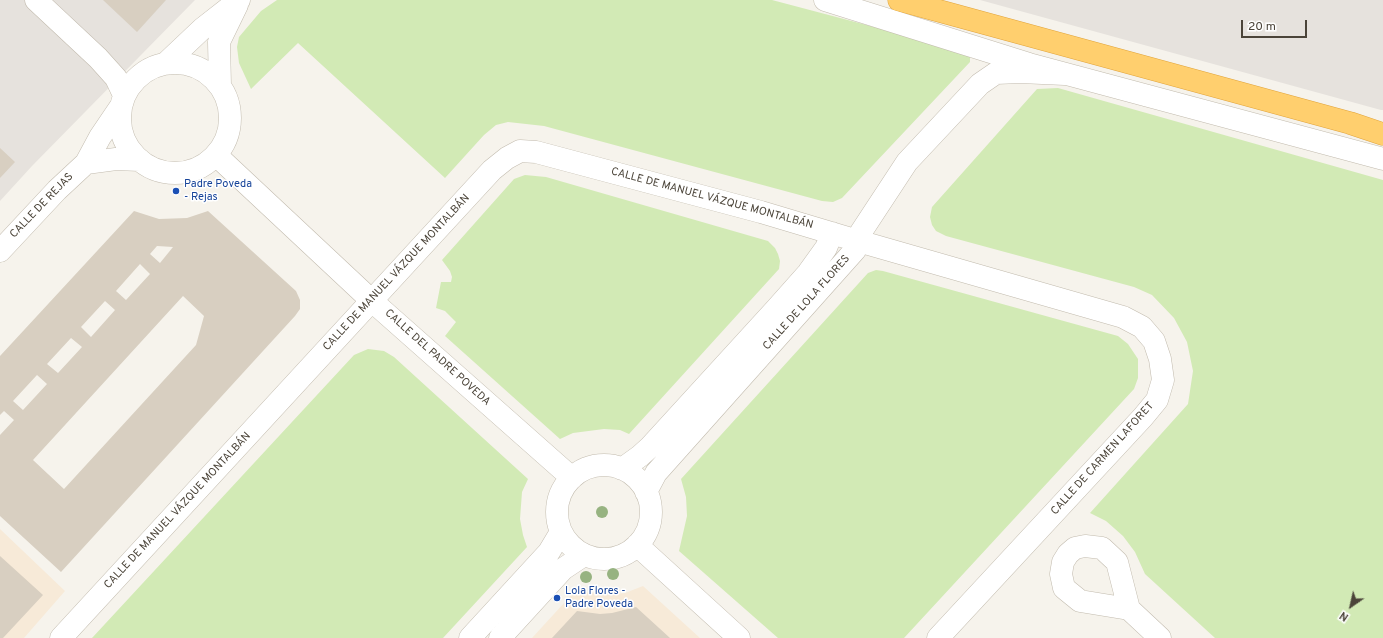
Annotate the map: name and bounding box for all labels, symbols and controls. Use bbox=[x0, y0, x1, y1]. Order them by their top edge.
scale bar bbox=[1243, 12, 1309, 38]
text: 20 m bbox=[1248, 19, 1276, 35]
street label: CALLE DE MANUEL VÁZQUE MONTALBÁN bbox=[609, 166, 815, 232]
street label: CALLE DE REJAS bbox=[8, 171, 76, 241]
place label: Padre Poveda - Rejas bbox=[184, 178, 252, 204]
marker: Padre Poveda - Rejas bbox=[171, 186, 181, 196]
street label: CALLE DE MANUEL VÁZQUE MONTALBÁN bbox=[321, 192, 473, 354]
street label: CALLE DE LOLA FLORES bbox=[761, 253, 853, 353]
street label: CALLE DEL PADRE POVEDA bbox=[381, 307, 493, 409]
street label: CALLE DE CARMEN LAFORET bbox=[1049, 400, 1157, 518]
street label: CALLE DE MANUEL VÁZQUE MONTALBÁN bbox=[102, 430, 254, 592]
place label: Lola Flores - Padre Poveda bbox=[565, 585, 633, 611]
north arrow bbox=[1331, 586, 1371, 626]
marker: Lola Flores - Padre Poveda bbox=[552, 593, 562, 603]
text: N bbox=[1337, 608, 1351, 624]

